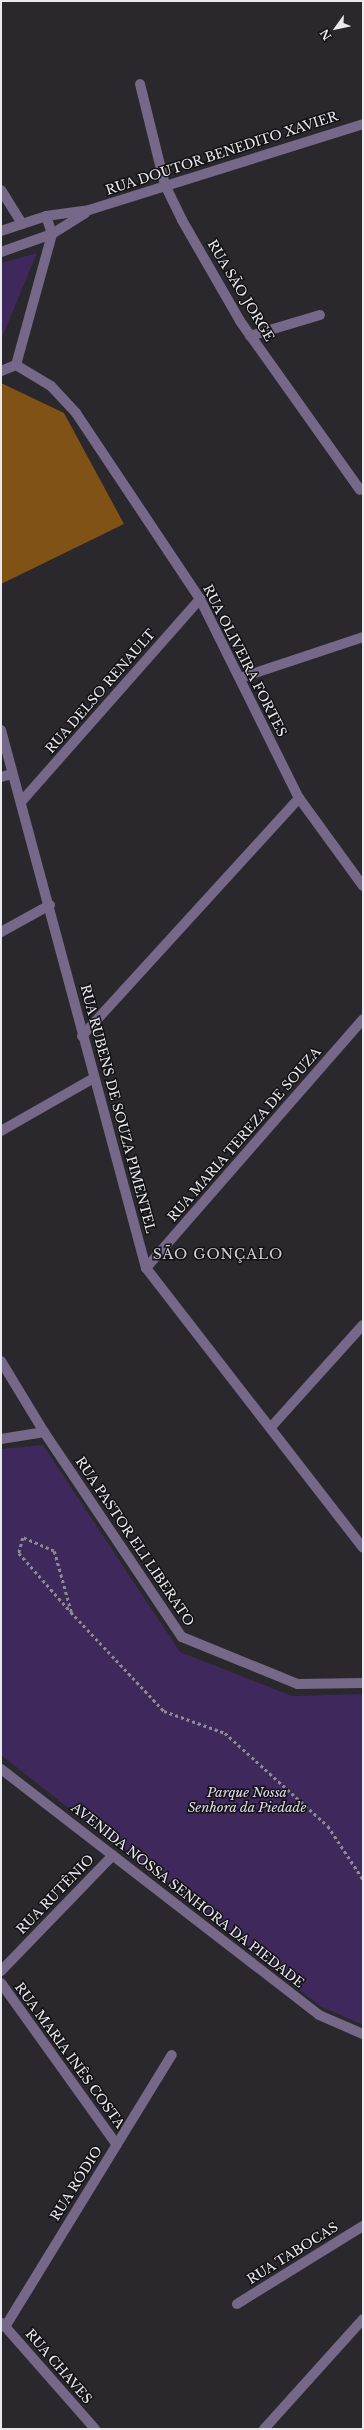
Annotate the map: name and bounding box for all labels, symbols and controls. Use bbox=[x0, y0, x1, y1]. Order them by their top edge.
north arrow bbox=[316, 8, 356, 48]
text: N bbox=[317, 26, 335, 43]
street label: RUA DOUTOR BENEDITO XAVIER bbox=[103, 109, 341, 199]
street label: RUA SÃO JORGE bbox=[203, 237, 277, 345]
street label: RUA OLIVEIRA FORTES bbox=[199, 582, 289, 740]
street label: RUA DELSO RENAULT bbox=[43, 627, 159, 757]
street label: RUA RUBENS DE SOUZA PIMENTEL bbox=[76, 983, 158, 1235]
street label: RUA MARIA TEREZA DE SOUZA bbox=[164, 1044, 326, 1226]
district label: SÃO GONÇALO bbox=[153, 1246, 283, 1262]
street label: RUA PASTOR ELI LIBERATO bbox=[71, 1454, 197, 1630]
park label: Parque Nossa Senhora da Piedade bbox=[187, 1786, 307, 1817]
street label: AVENIDA NOSSA SENHORA DA PIEDADE bbox=[67, 1800, 307, 1992]
street label: RUA RUTÊNIO bbox=[14, 1852, 98, 1938]
street label: RUA MARIA INÊS COSTA bbox=[11, 1980, 127, 2132]
street label: RUA RÓDIO bbox=[48, 2144, 106, 2224]
street label: RUA TABOCAS bbox=[244, 2220, 342, 2288]
street label: RUA CHAVES bbox=[21, 2326, 95, 2408]

